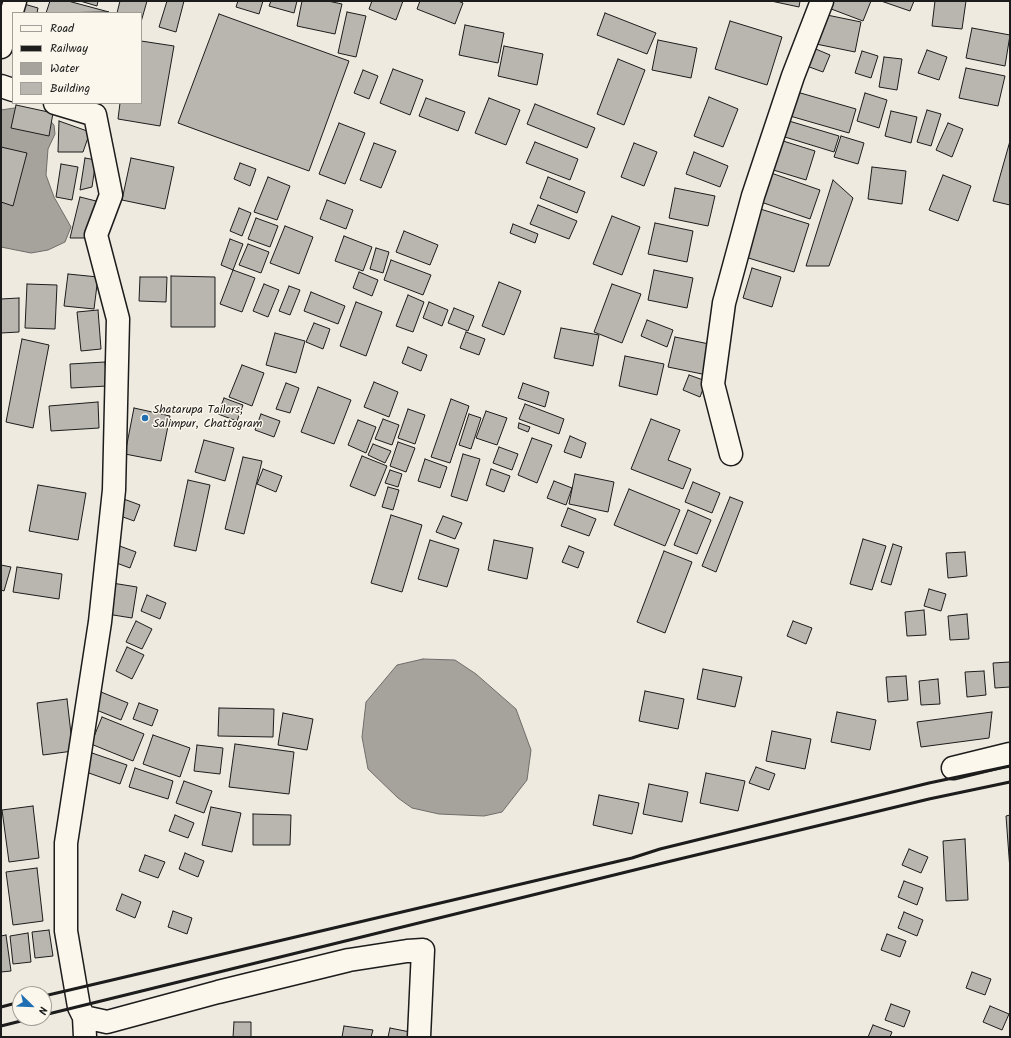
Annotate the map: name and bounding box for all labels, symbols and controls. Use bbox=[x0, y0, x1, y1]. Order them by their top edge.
legend bbox=[12, 12, 142, 104]
text: Road bbox=[50, 19, 74, 38]
text: Railway bbox=[50, 39, 88, 58]
text: Water bbox=[50, 59, 79, 78]
text: Building bbox=[50, 79, 90, 98]
place label: Shatarupa Tailors, Salimpur, Chattogram bbox=[153, 404, 262, 432]
marker: Shatarupa Tailors, Salimpur, Chattogram bbox=[140, 413, 150, 423]
north arrow bbox=[12, 986, 52, 1026]
text: N bbox=[32, 1004, 52, 1017]

